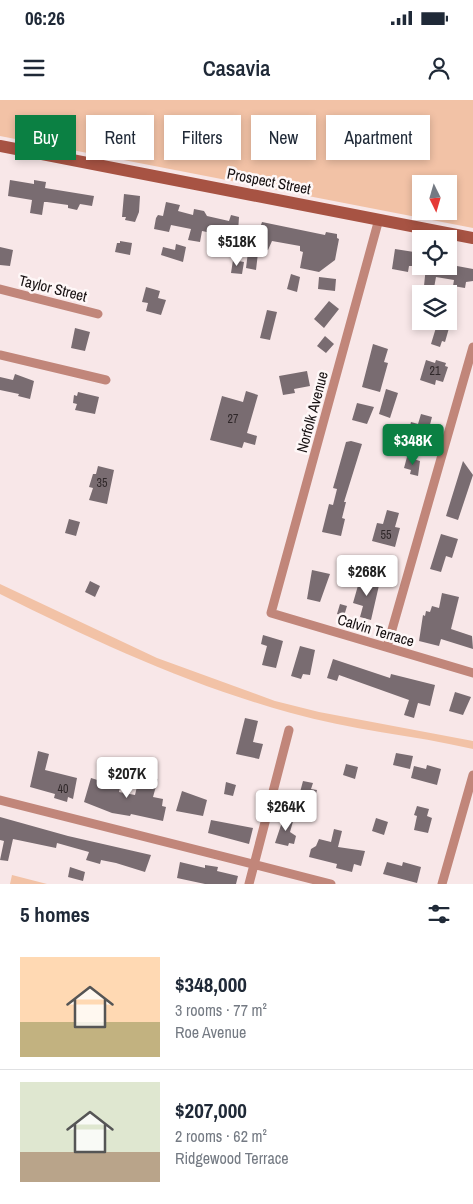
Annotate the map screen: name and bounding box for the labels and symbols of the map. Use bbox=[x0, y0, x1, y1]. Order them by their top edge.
street label: Prospect Street bbox=[225, 163, 313, 200]
north arrow bbox=[412, 175, 458, 220]
pin: $518K bbox=[202, 224, 272, 267]
street label: Taylor Street bbox=[17, 269, 90, 307]
house number: 21 bbox=[430, 363, 441, 379]
street label: Norfolk Avenue bbox=[291, 369, 333, 455]
house number: 27 bbox=[228, 411, 239, 427]
pin: $348K bbox=[378, 424, 448, 466]
house number: 35 bbox=[97, 475, 108, 491]
house number: 55 bbox=[381, 527, 392, 543]
pin: $268K bbox=[332, 554, 402, 597]
street label: Calvin Terrace bbox=[335, 608, 417, 652]
pin: $207K bbox=[92, 756, 162, 799]
house number: 40 bbox=[58, 781, 68, 797]
pin: $264K bbox=[251, 790, 321, 832]

